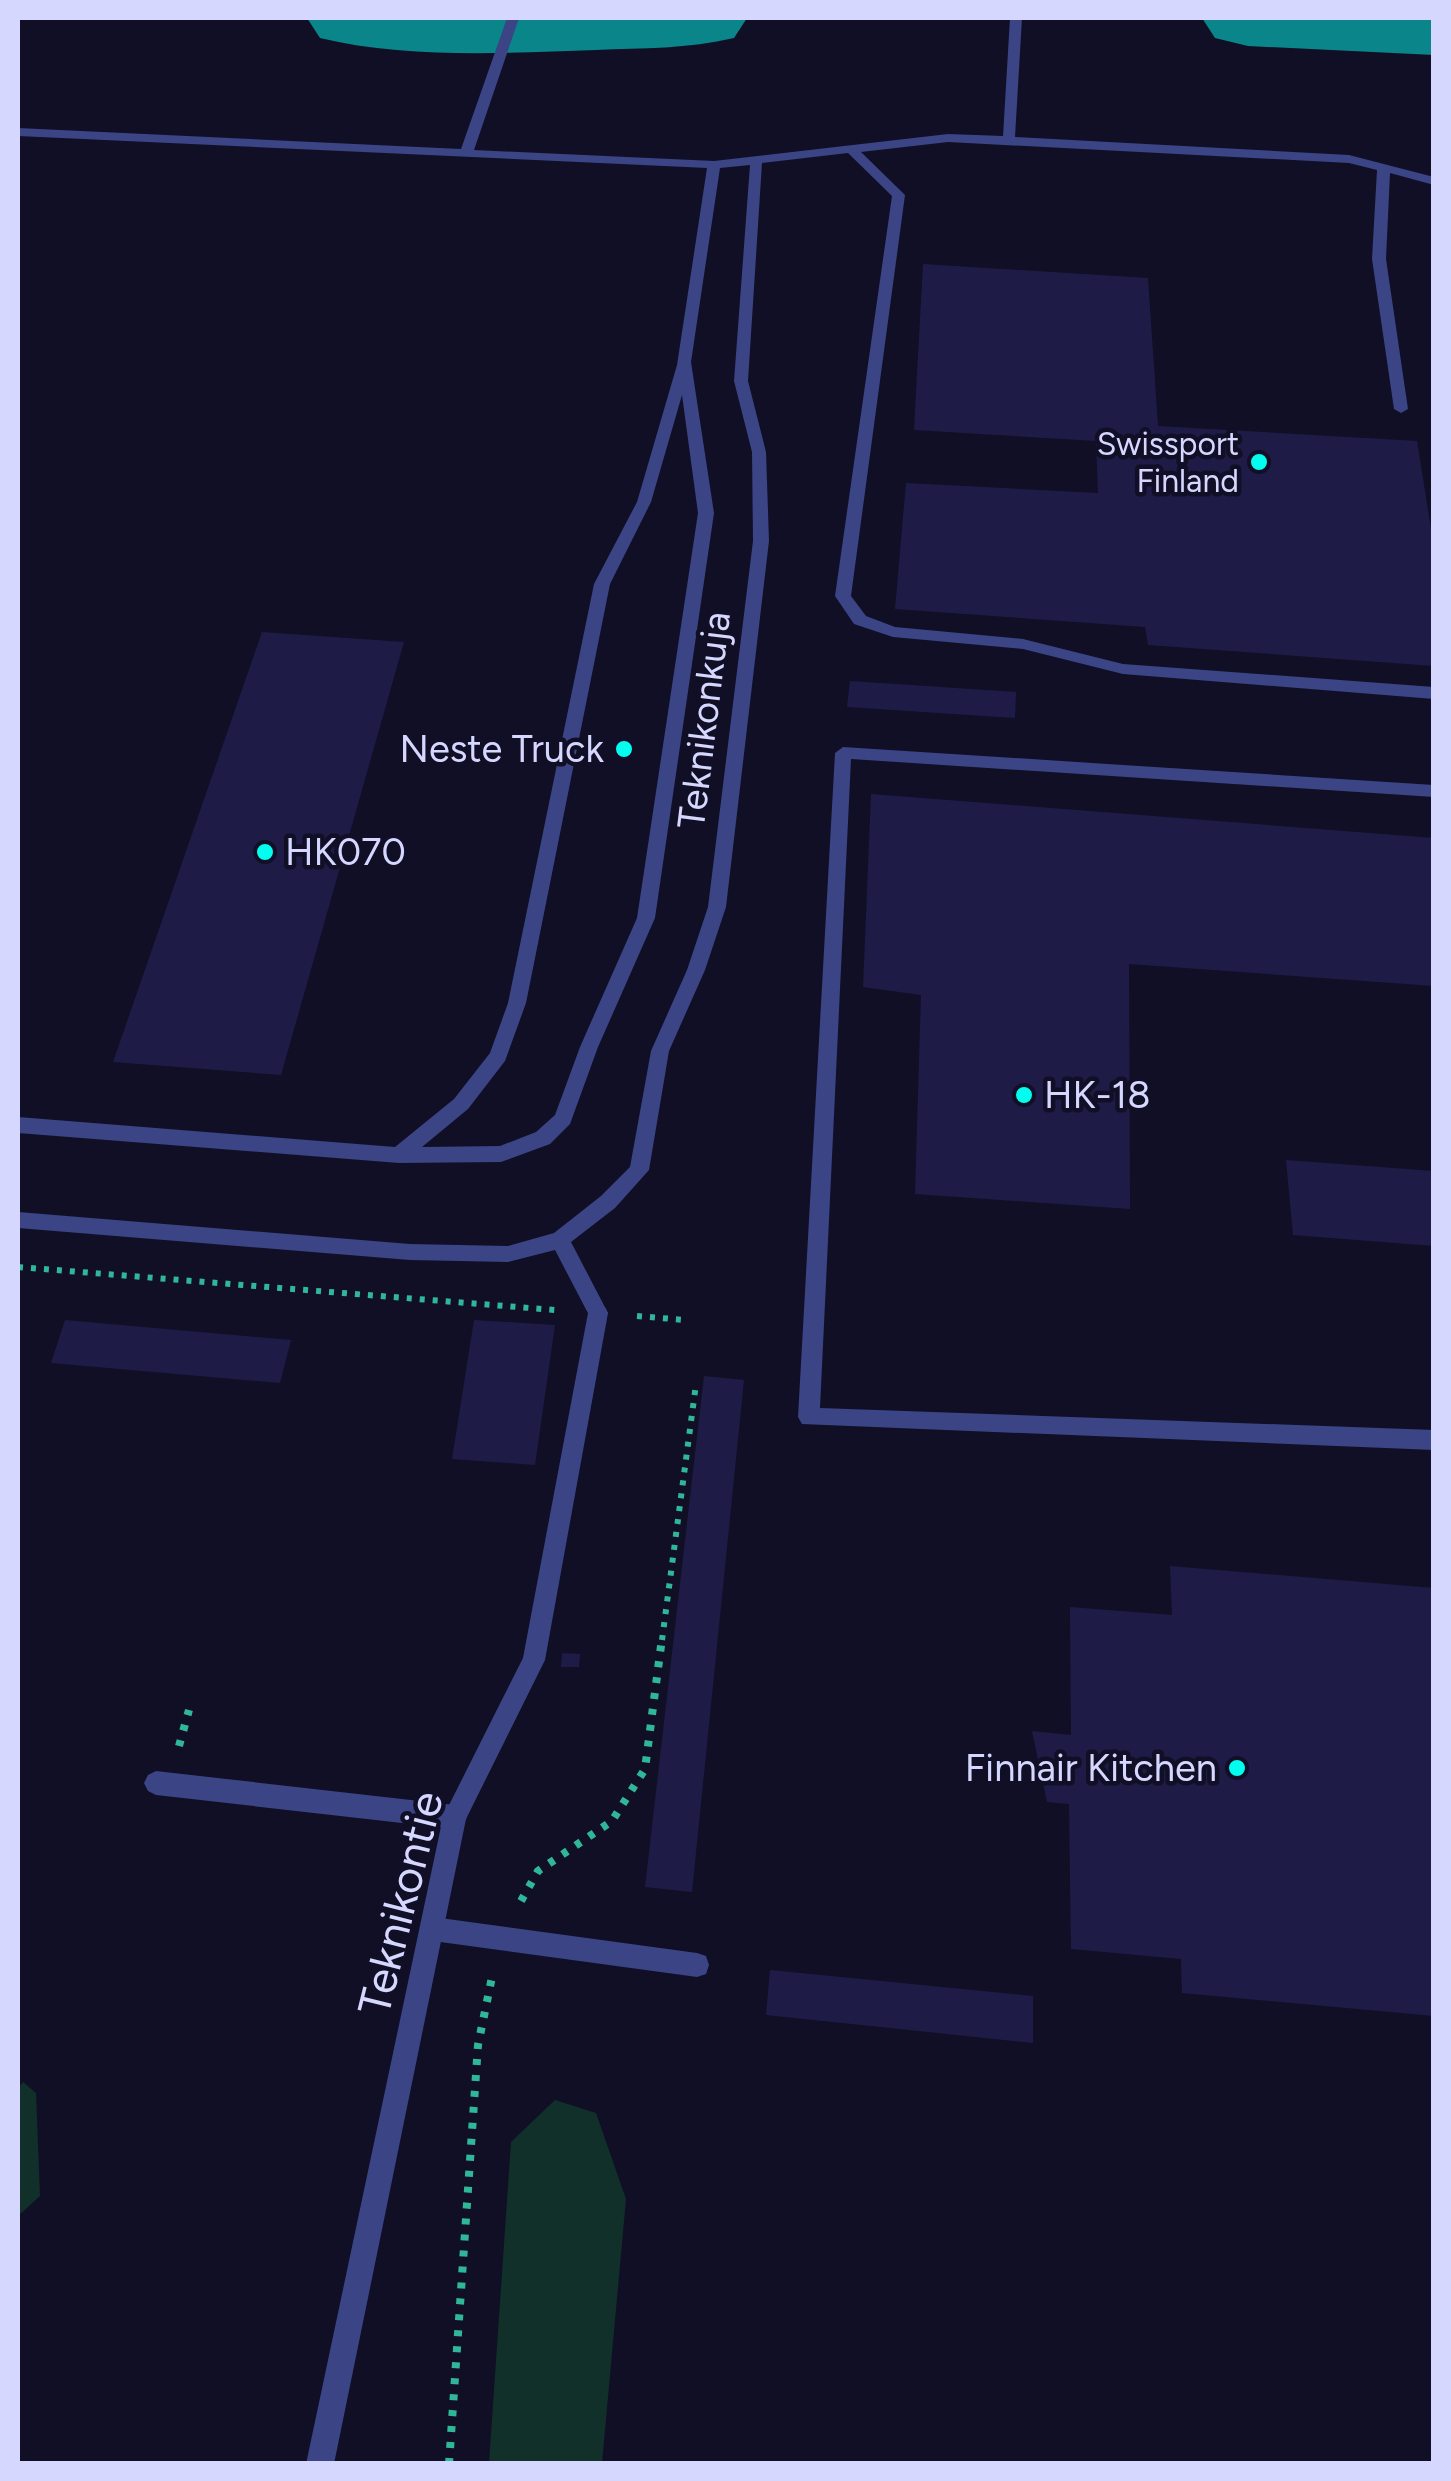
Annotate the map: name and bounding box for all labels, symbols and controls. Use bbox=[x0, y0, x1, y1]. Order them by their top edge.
place label: Swissport Finland bbox=[1097, 425, 1239, 500]
marker: Swissport Finland bbox=[1248, 451, 1270, 473]
street label: Teknikonkuja bbox=[668, 609, 740, 831]
place label: Neste Truck bbox=[399, 726, 605, 772]
marker: Neste Truck bbox=[613, 738, 635, 760]
place label: HK070 bbox=[285, 829, 406, 875]
marker: HK070 bbox=[254, 841, 276, 863]
place label: HK-18 bbox=[1044, 1072, 1151, 1118]
marker: HK-18 bbox=[1013, 1084, 1035, 1106]
place label: Finnair Kitchen bbox=[965, 1745, 1217, 1791]
marker: Finnair Kitchen bbox=[1226, 1757, 1248, 1779]
street label: Teknikontie bbox=[346, 1786, 454, 2020]

